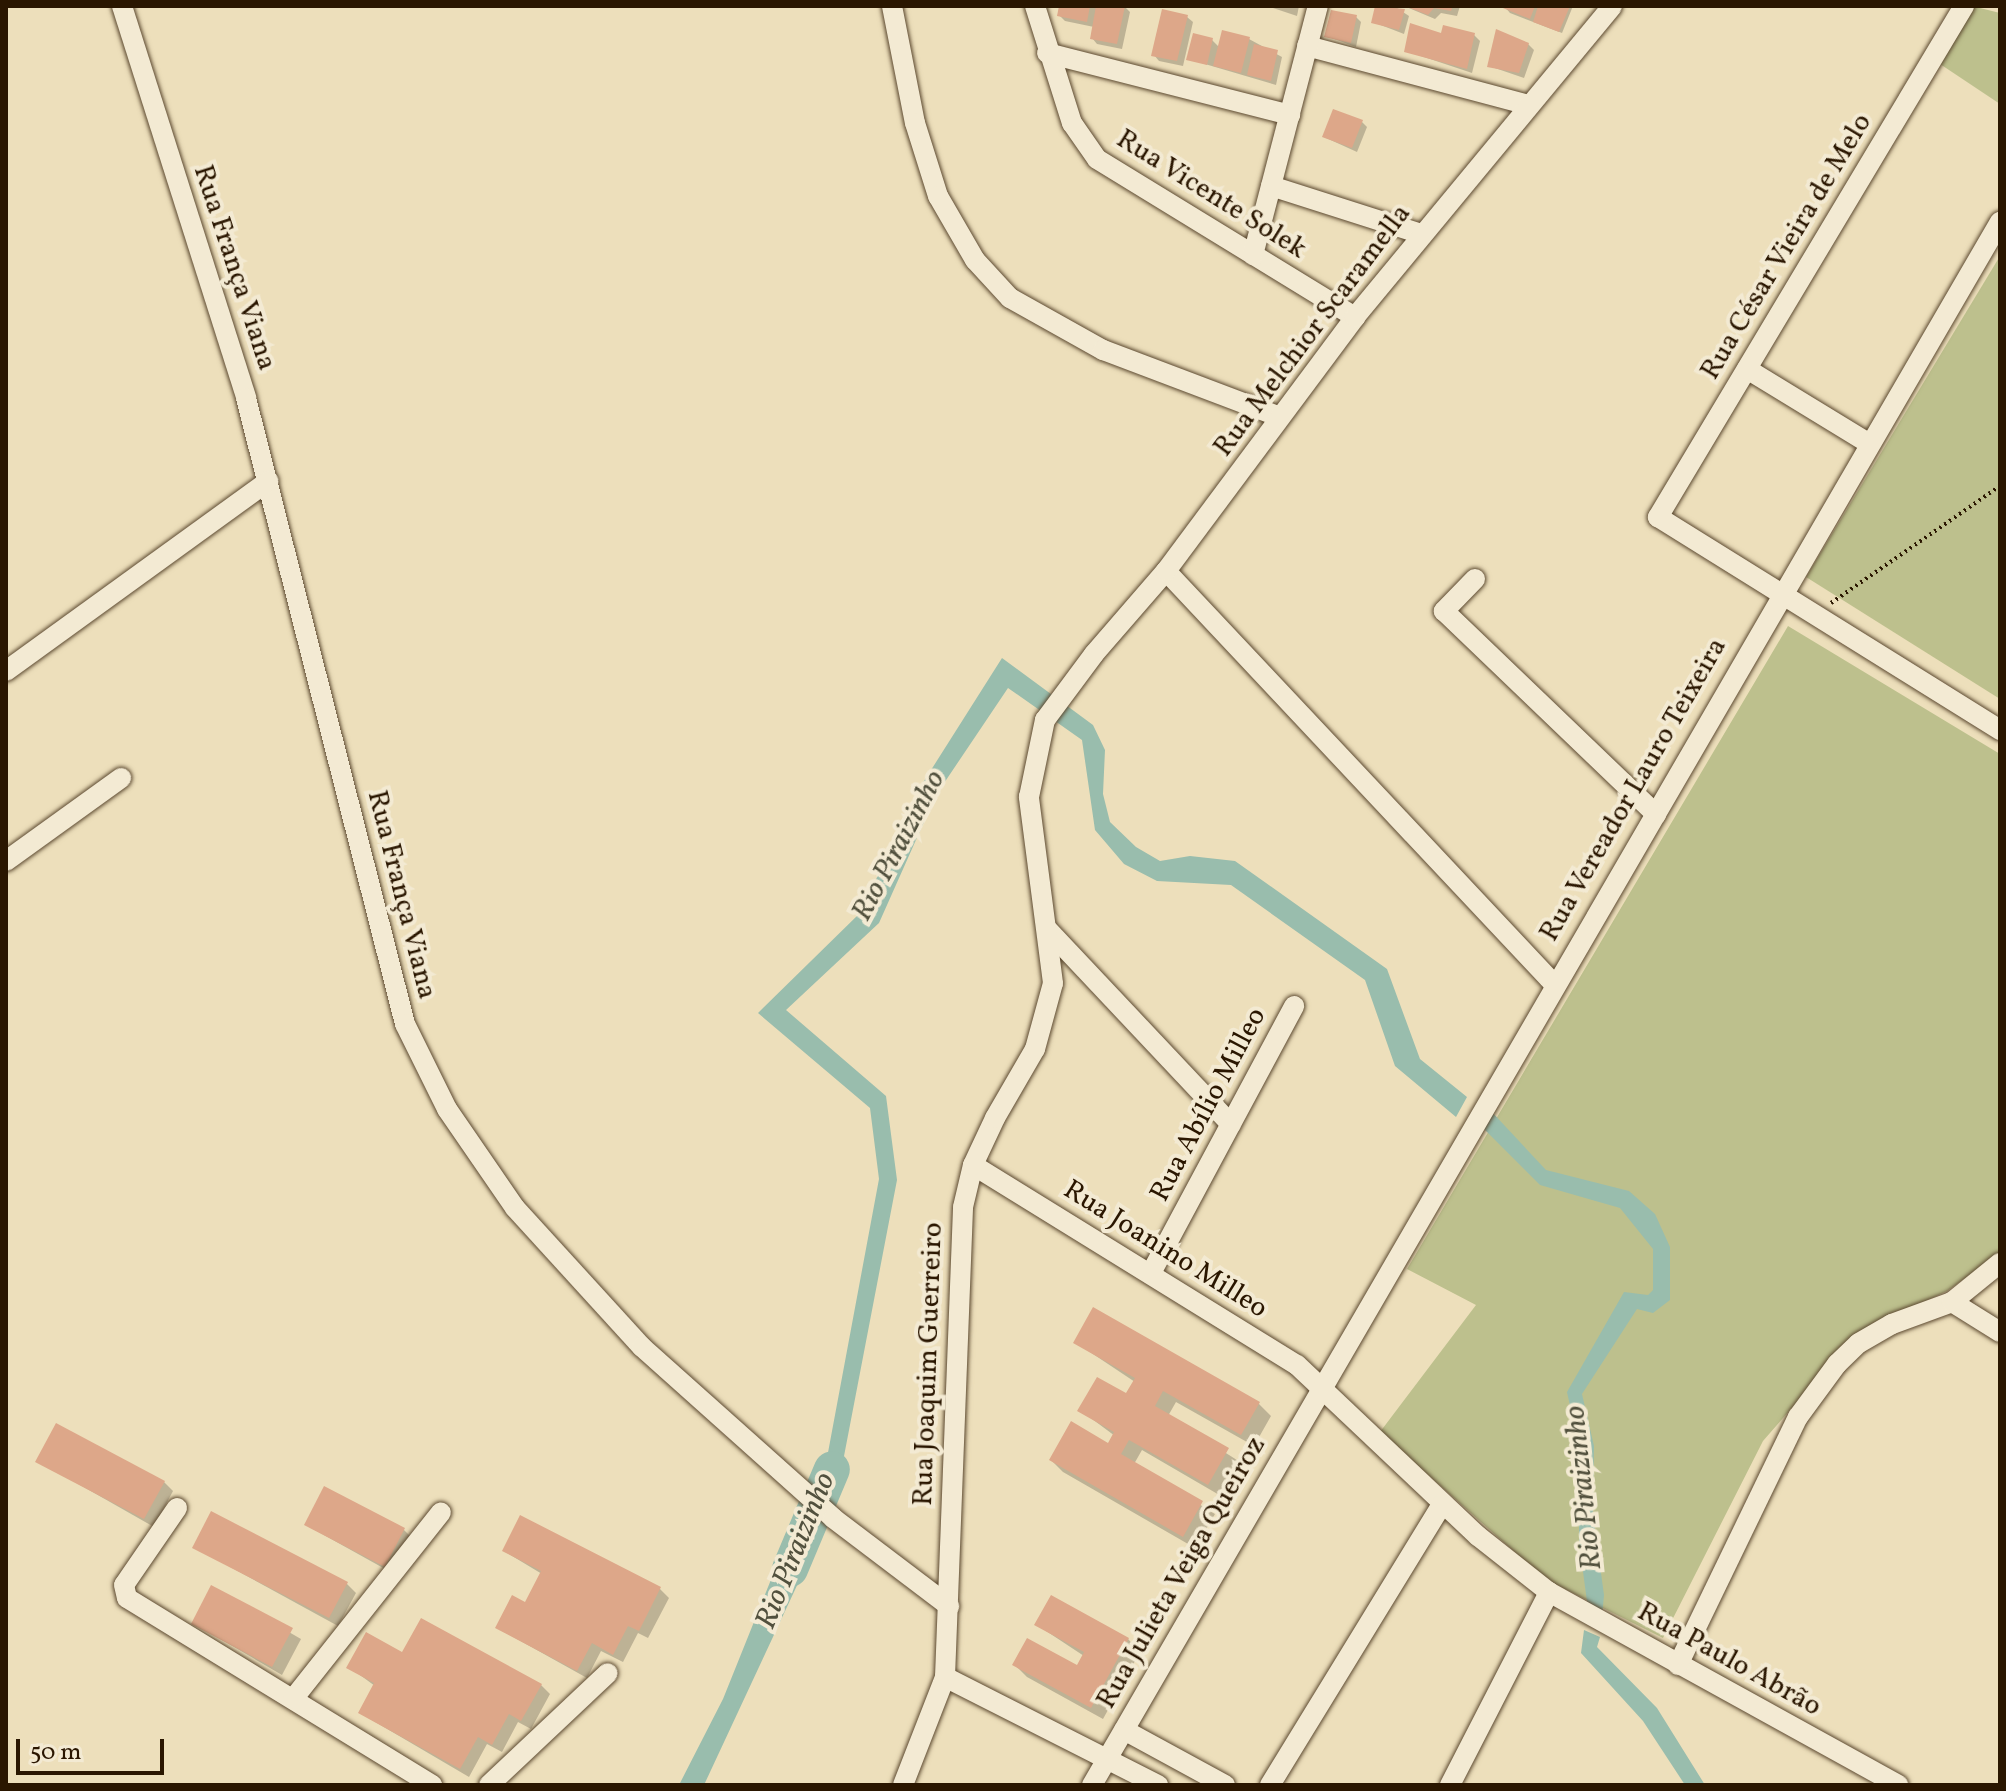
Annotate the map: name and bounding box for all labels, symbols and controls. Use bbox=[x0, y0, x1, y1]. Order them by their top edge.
street label: Rua César Vieira de Melo bbox=[1694, 108, 1880, 386]
street label: Rua Vicente Solek bbox=[1109, 123, 1313, 267]
street label: Rua França Viana bbox=[185, 161, 283, 375]
street label: Rua Melchior Scaramella bbox=[1207, 198, 1419, 464]
street label: Rua Vereador Lauro Teixeira bbox=[1533, 632, 1735, 948]
water label: Rio Piraizinho bbox=[844, 765, 954, 927]
street label: Rua França Viana bbox=[359, 787, 443, 1003]
street label: Rua Abílio Milleo bbox=[1144, 1002, 1274, 1208]
street label: Rua Joanino Milleo bbox=[1057, 1174, 1273, 1326]
street label: Rua Joaquim Guerreiro bbox=[907, 1222, 951, 1506]
water label: Rio Piraizinho bbox=[1557, 1404, 1611, 1572]
street label: Rua Julieta Veiga Queiroz bbox=[1090, 1431, 1274, 1715]
water label: Rio Piraizinho bbox=[748, 1468, 844, 1634]
street label: Rua Paulo Abrão bbox=[1631, 1596, 1827, 1724]
scale bar bbox=[20, 1723, 168, 1773]
text: 50 m bbox=[30, 1736, 82, 1770]

